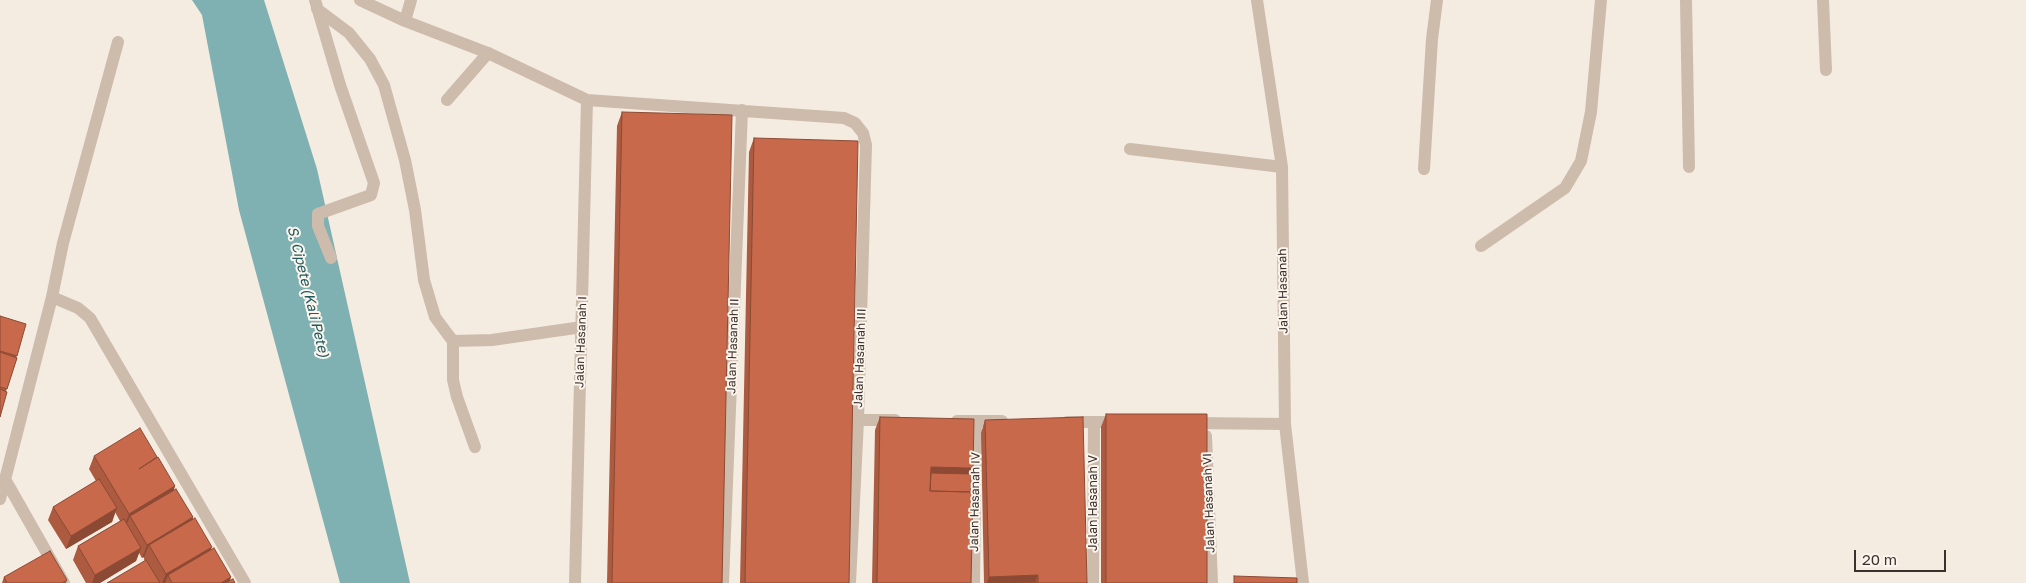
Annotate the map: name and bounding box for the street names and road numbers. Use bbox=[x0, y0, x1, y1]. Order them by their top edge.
street label: Jalan Hasanah bbox=[1275, 248, 1291, 334]
street label: Jalan Hasanah I bbox=[572, 296, 590, 388]
street label: Jalan Hasanah II bbox=[724, 298, 742, 394]
street label: Jalan Hasanah III bbox=[851, 308, 869, 408]
street label: Jalan Hasanah IV bbox=[967, 452, 983, 552]
street label: Jalan Hasanah VI bbox=[1200, 453, 1218, 553]
street label: Jalan Hasanah V bbox=[1086, 455, 1100, 551]

